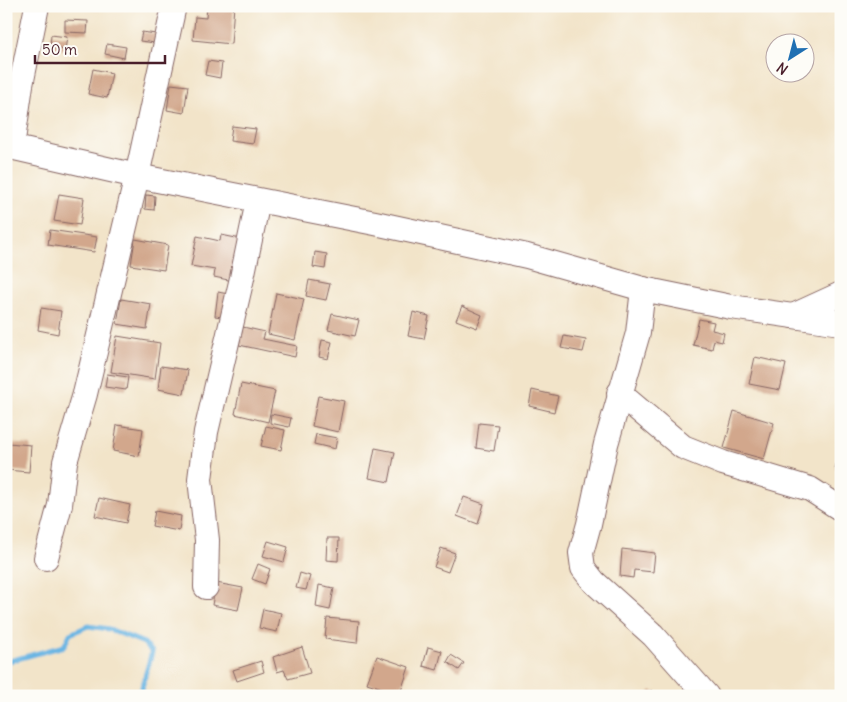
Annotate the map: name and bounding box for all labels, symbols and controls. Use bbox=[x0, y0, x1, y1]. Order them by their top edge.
scale bar bbox=[35, 32, 165, 64]
north arrow bbox=[764, 32, 814, 82]
text: 50 m bbox=[42, 40, 77, 59]
text: N bbox=[773, 58, 792, 79]

